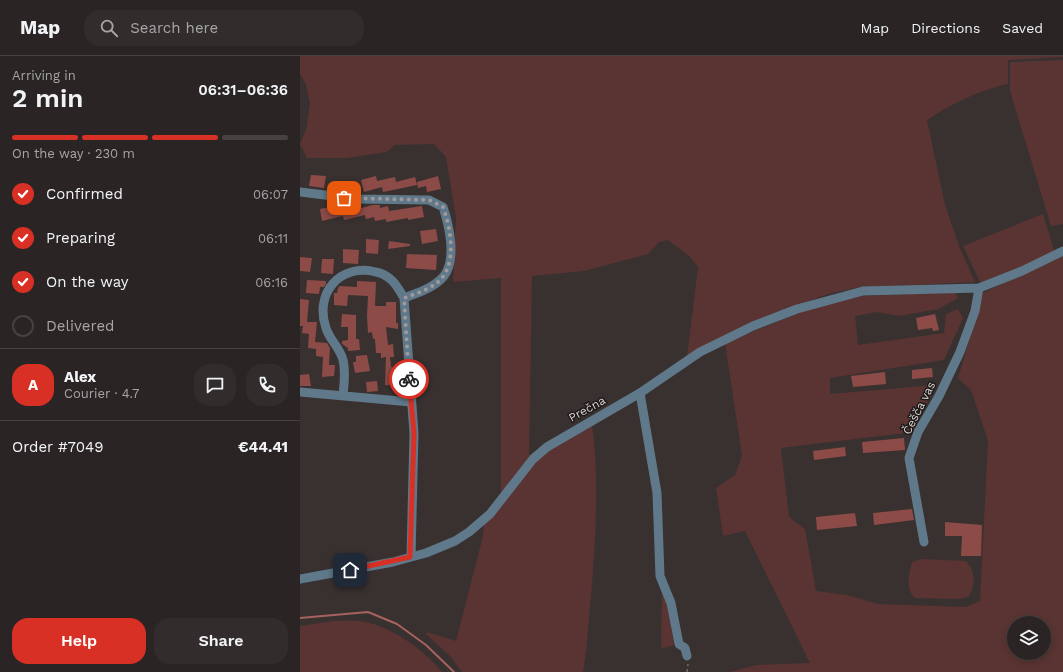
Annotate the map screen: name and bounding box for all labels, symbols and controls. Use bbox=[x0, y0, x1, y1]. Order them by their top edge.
search box bbox=[84, 10, 364, 46]
text: Map bbox=[20, 16, 60, 39]
icon: search bbox=[98, 17, 120, 39]
text: Search here bbox=[130, 19, 218, 37]
text: Map bbox=[861, 20, 889, 36]
text: Directions bbox=[911, 20, 980, 36]
text: Saved bbox=[1002, 20, 1043, 36]
text: Arriving in bbox=[12, 68, 76, 83]
text: 06:31–06:36 bbox=[198, 81, 288, 99]
text: 2 min bbox=[12, 83, 83, 113]
text: On the way · 230 m bbox=[12, 146, 135, 161]
pin bbox=[327, 181, 361, 215]
icon: check bbox=[12, 183, 34, 205]
text: Confirmed bbox=[46, 185, 123, 203]
text: 06:07 bbox=[253, 187, 288, 202]
icon: bag bbox=[333, 187, 355, 209]
icon: check bbox=[12, 227, 34, 249]
text: Preparing bbox=[46, 229, 115, 247]
text: 06:11 bbox=[258, 231, 288, 246]
icon: check bbox=[12, 271, 34, 293]
text: On the way bbox=[46, 273, 128, 291]
text: 06:16 bbox=[255, 275, 288, 290]
text: Delivered bbox=[46, 317, 114, 335]
courier bbox=[389, 359, 429, 399]
button: chat bbox=[194, 364, 236, 406]
button: phone bbox=[246, 364, 288, 406]
text: Alex bbox=[64, 368, 96, 386]
icon: bike bbox=[398, 368, 420, 390]
text: A bbox=[28, 376, 38, 394]
street label: Češča vas bbox=[900, 379, 938, 437]
text: Courier · 4.7 bbox=[64, 386, 139, 401]
street label: Prečna bbox=[566, 393, 608, 425]
text: Order #7049 bbox=[12, 438, 103, 456]
text: €44.41 bbox=[238, 438, 288, 456]
pin bbox=[333, 553, 367, 587]
icon: home bbox=[339, 559, 361, 581]
map controls bbox=[1007, 616, 1051, 660]
button: layers bbox=[1007, 616, 1051, 660]
button: Help bbox=[12, 618, 146, 664]
button: Share bbox=[154, 618, 288, 664]

